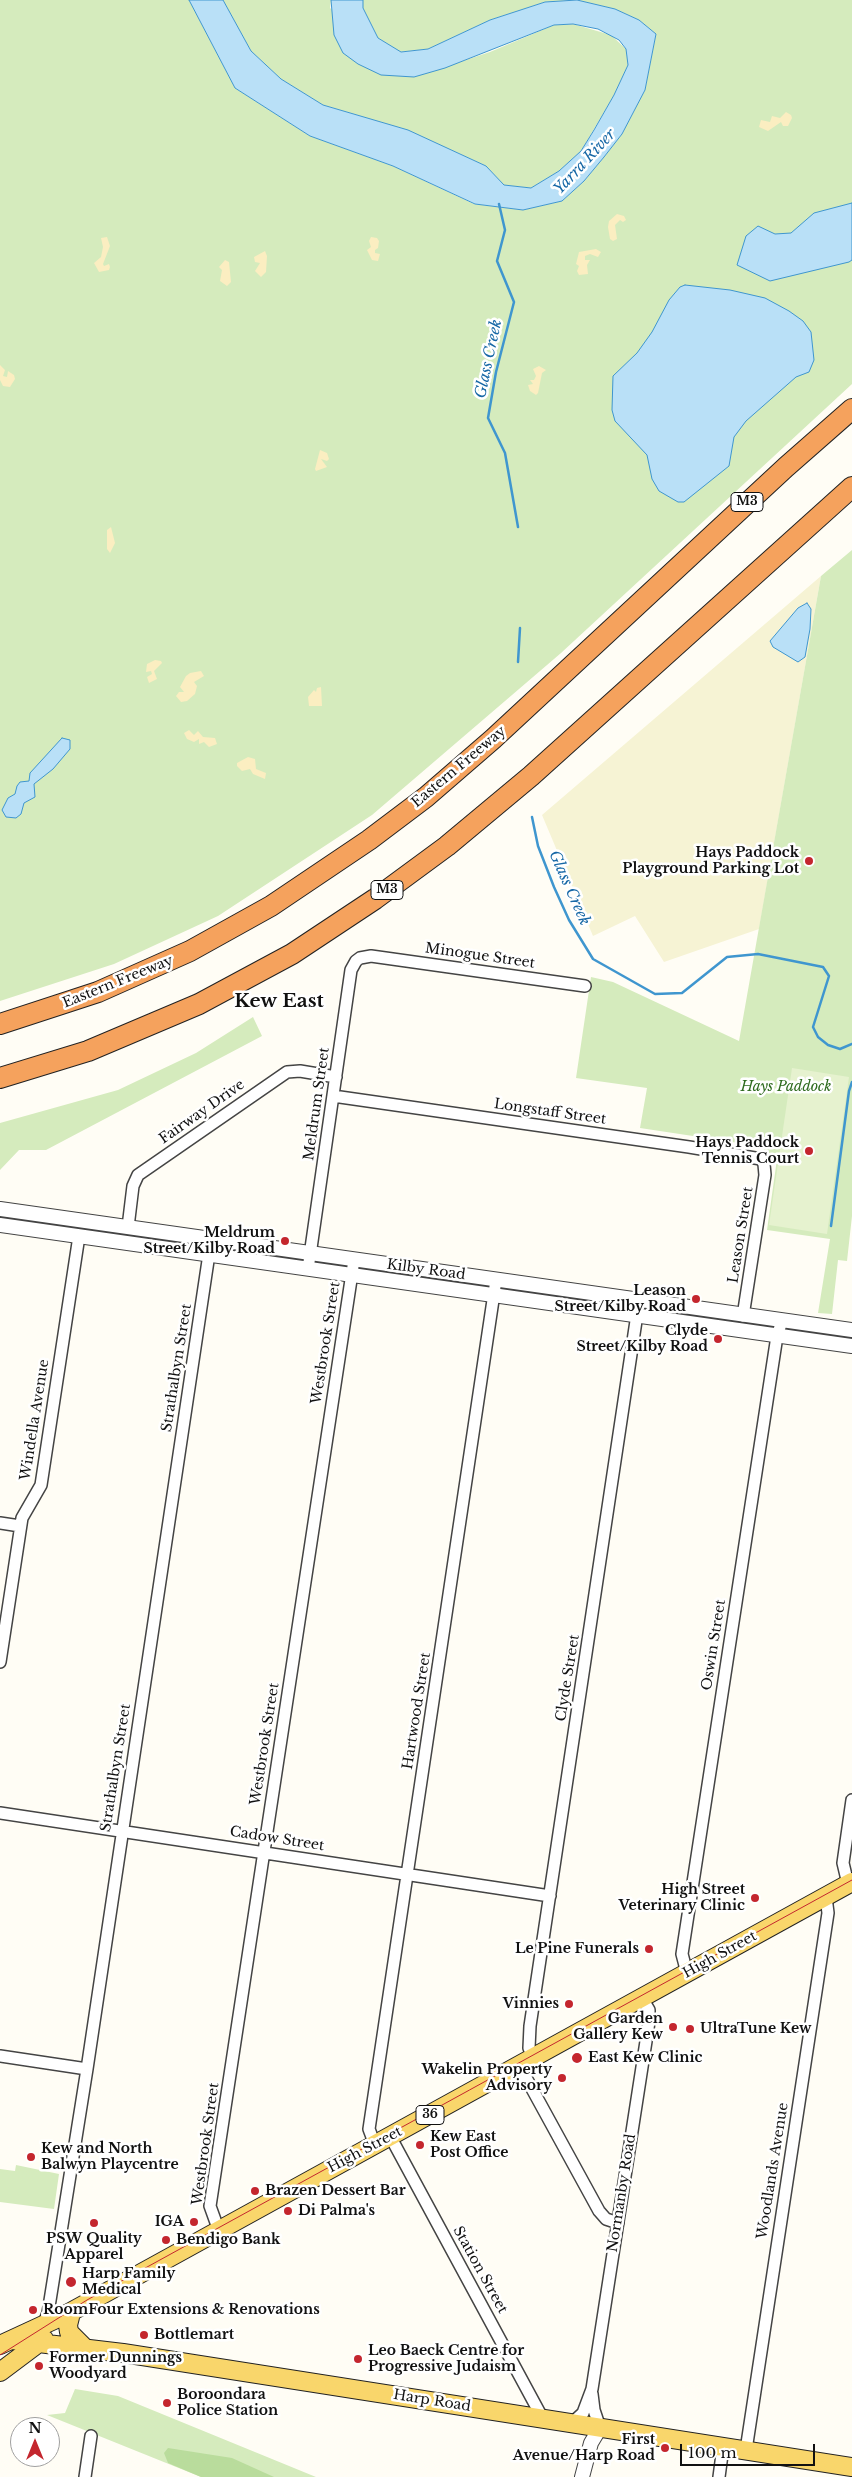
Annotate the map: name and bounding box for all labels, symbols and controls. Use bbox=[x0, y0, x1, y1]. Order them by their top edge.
water label: Yarra River bbox=[550, 126, 620, 198]
water label: Glass Creek bbox=[472, 318, 506, 400]
road number: M3 bbox=[731, 492, 763, 512]
street label: Eastern Freeway bbox=[408, 723, 510, 811]
place label: Hays Paddock Playground Parking Lot bbox=[622, 845, 799, 878]
water label: Glass Creek bbox=[545, 848, 593, 928]
marker: Hays Paddock Playground Parking Lot bbox=[803, 855, 815, 867]
road number: M3 bbox=[371, 880, 403, 900]
street label: Minogue Street bbox=[424, 940, 536, 972]
street label: Eastern Freeway bbox=[60, 952, 176, 1012]
district label: Kew East bbox=[234, 991, 324, 1013]
street label: Meldrum Street bbox=[301, 1046, 333, 1162]
street label: Fairway Drive bbox=[156, 1076, 248, 1148]
park label: Hays Paddock bbox=[741, 1079, 831, 1095]
street label: Longstaff Street bbox=[493, 1096, 607, 1128]
place label: Hays Paddock Tennis Court bbox=[695, 1135, 799, 1168]
marker: Hays Paddock Tennis Court bbox=[803, 1145, 815, 1157]
street label: Leason Street bbox=[725, 1186, 757, 1284]
place label: Meldrum Street/Kilby Road bbox=[143, 1225, 275, 1258]
marker: Meldrum Street/Kilby Road bbox=[279, 1235, 291, 1247]
street label: Kilby Road bbox=[386, 1256, 466, 1284]
street label: Westbrook Street bbox=[308, 1281, 344, 1405]
place label: Leason Street/Kilby Road bbox=[554, 1283, 686, 1315]
marker: Leason Street/Kilby Road bbox=[690, 1293, 702, 1305]
street label: Strathalbyn Street bbox=[159, 1303, 195, 1433]
place label: Clyde Street/Kilby Road bbox=[576, 1323, 708, 1355]
marker: Clyde Street/Kilby Road bbox=[712, 1333, 724, 1345]
street label: Windella Avenue bbox=[17, 1358, 53, 1482]
street label: Oswin Street bbox=[699, 1598, 729, 1692]
street label: Clyde Street bbox=[553, 1633, 583, 1723]
street label: Hartwood Street bbox=[399, 1651, 435, 1771]
street label: Westbrook Street bbox=[247, 1682, 283, 1806]
street label: Strathalbyn Street bbox=[98, 1703, 134, 1833]
street label: Cadow Street bbox=[229, 1823, 325, 1855]
place label: High Street Veterinary Clinic bbox=[619, 1882, 745, 1914]
marker: High Street Veterinary Clinic bbox=[749, 1892, 761, 1904]
street label: High Street bbox=[680, 1928, 760, 1982]
place label: Le Pine Funerals bbox=[515, 1941, 639, 1957]
marker: Le Pine Funerals bbox=[643, 1943, 655, 1955]
place label: Vinnies bbox=[503, 1996, 559, 2012]
marker: Vinnies bbox=[563, 1998, 575, 2010]
place label: Garden Gallery Kew bbox=[573, 2011, 663, 2044]
marker: Garden Gallery Kew bbox=[667, 2021, 679, 2033]
place label: UltraTune Kew bbox=[700, 2021, 812, 2037]
marker: UltraTune Kew bbox=[684, 2023, 696, 2035]
place label: East Kew Clinic bbox=[588, 2050, 702, 2066]
marker: East Kew Clinic bbox=[570, 2051, 584, 2065]
place label: Wakelin Property Advisory bbox=[421, 2062, 552, 2094]
marker: Wakelin Property Advisory bbox=[556, 2072, 568, 2084]
street label: Westbrook Street bbox=[189, 2082, 223, 2206]
street label: Woodlands Avenue bbox=[754, 2101, 792, 2241]
road number: 36 bbox=[416, 2106, 444, 2124]
street label: High Street bbox=[325, 2123, 405, 2177]
place label: Kew East Post Office bbox=[430, 2129, 508, 2162]
street label: Normanby Road bbox=[604, 2133, 640, 2253]
marker: Kew East Post Office bbox=[414, 2139, 426, 2151]
place label: Kew and North Balwyn Playcentre bbox=[41, 2141, 179, 2174]
marker: Kew and North Balwyn Playcentre bbox=[25, 2151, 37, 2163]
place label: Brazen Dessert Bar bbox=[265, 2183, 406, 2199]
marker: Brazen Dessert Bar bbox=[249, 2185, 261, 2197]
place label: Di Palma's bbox=[298, 2203, 375, 2219]
marker: Di Palma's bbox=[282, 2205, 294, 2217]
place label: IGA bbox=[155, 2214, 184, 2230]
marker: IGA bbox=[188, 2216, 200, 2228]
marker: PSW Quality Apparel bbox=[88, 2217, 100, 2229]
street label: Station Street bbox=[449, 2224, 511, 2316]
place label: PSW Quality Apparel bbox=[46, 2231, 142, 2264]
place label: Bendigo Bank bbox=[176, 2232, 280, 2248]
marker: Bendigo Bank bbox=[160, 2234, 172, 2246]
place label: Harp Family Medical bbox=[82, 2266, 175, 2298]
marker: Harp Family Medical bbox=[64, 2275, 78, 2289]
place label: RoomFour Extensions & Renovations bbox=[43, 2302, 320, 2318]
marker: RoomFour Extensions & Renovations bbox=[27, 2304, 39, 2316]
place label: Bottlemart bbox=[154, 2327, 234, 2343]
marker: Bottlemart bbox=[138, 2329, 150, 2341]
place label: Leo Baeck Centre for Progressive Judaism bbox=[368, 2343, 524, 2376]
place label: Former Dunnings Woodyard bbox=[49, 2350, 182, 2382]
marker: Leo Baeck Centre for Progressive Judaism bbox=[352, 2353, 364, 2365]
marker: Former Dunnings Woodyard bbox=[33, 2360, 45, 2372]
place label: Boroondara Police Station bbox=[177, 2387, 278, 2420]
street label: Harp Road bbox=[392, 2387, 472, 2415]
marker: Boroondara Police Station bbox=[161, 2397, 173, 2409]
north arrow bbox=[10, 2417, 60, 2467]
text: N bbox=[28, 2419, 42, 2437]
place label: First Avenue/Harp Road bbox=[513, 2432, 655, 2464]
scale bar bbox=[682, 2434, 817, 2466]
marker: First Avenue/Harp Road bbox=[659, 2442, 671, 2454]
text: 100 m bbox=[688, 2443, 737, 2462]

